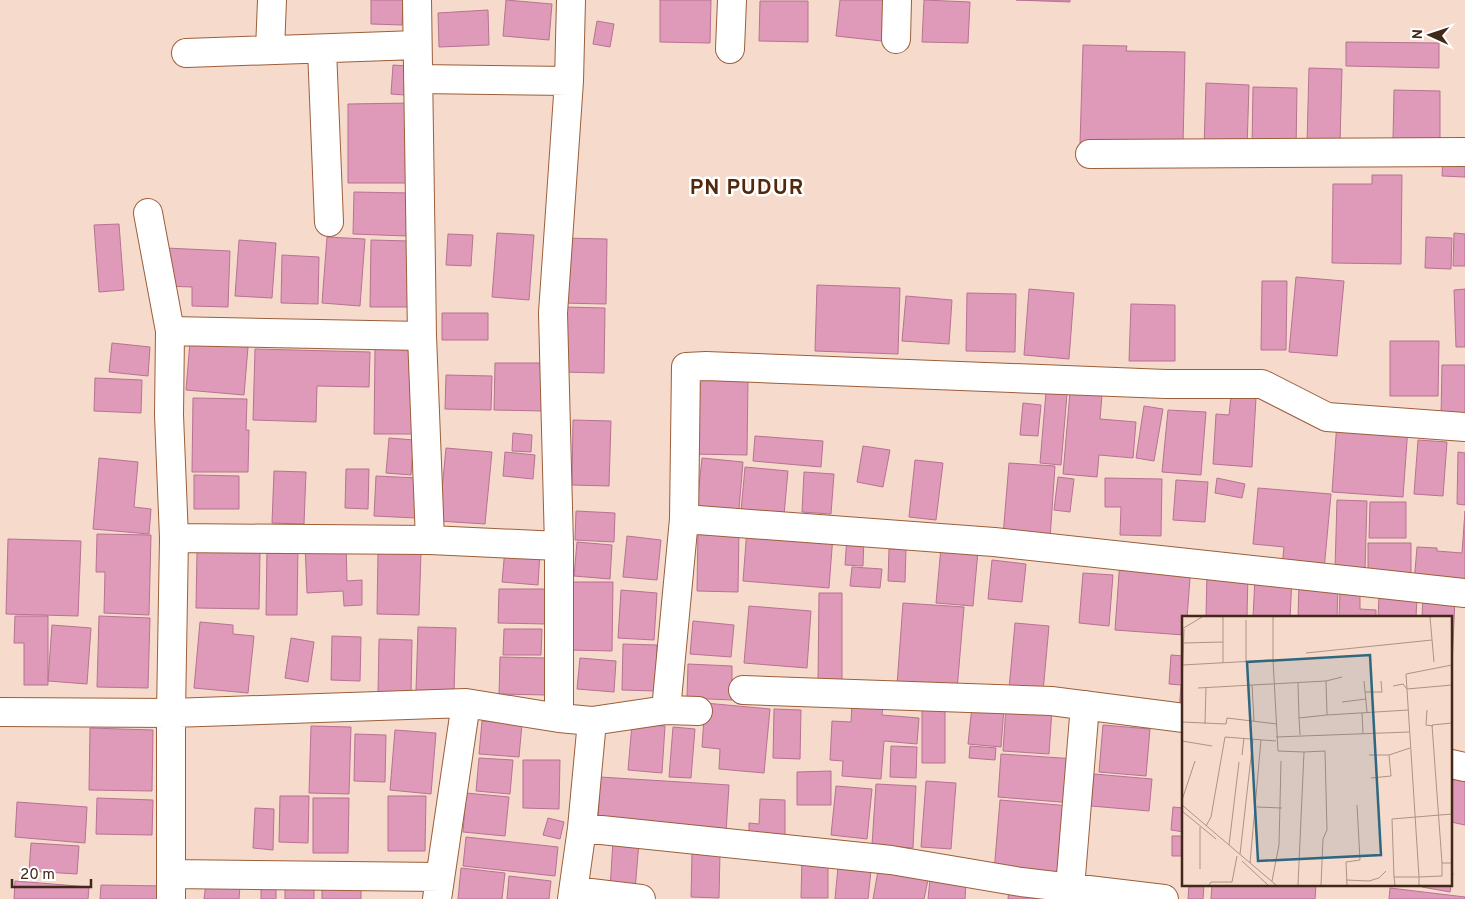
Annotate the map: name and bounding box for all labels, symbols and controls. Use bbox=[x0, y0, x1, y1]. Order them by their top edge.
north arrow bbox=[1405, 10, 1455, 60]
text: N bbox=[1410, 29, 1427, 40]
district label: PN PUDUR bbox=[690, 175, 804, 202]
inset map bbox=[1182, 616, 1452, 886]
scale bar bbox=[12, 856, 91, 888]
text: 20 m bbox=[20, 866, 55, 885]

